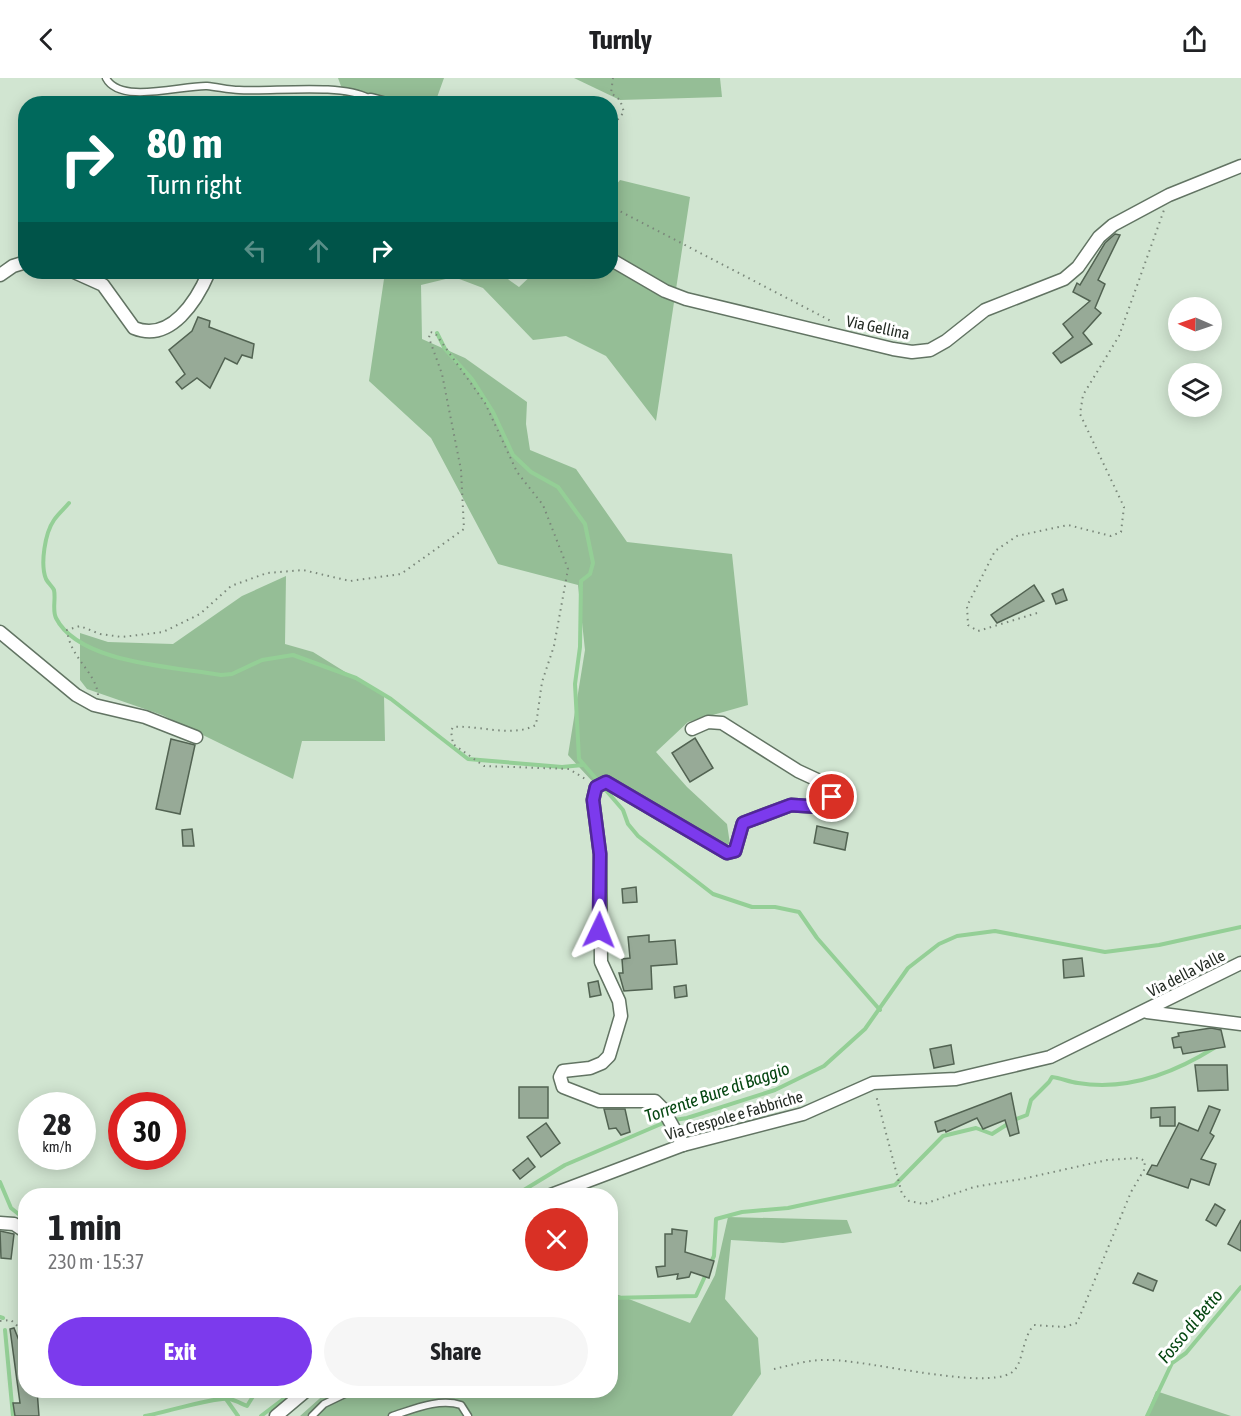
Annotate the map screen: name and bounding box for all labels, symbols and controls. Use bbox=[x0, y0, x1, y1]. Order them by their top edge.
icon: back bbox=[30, 23, 63, 56]
icon: share bbox=[1178, 23, 1211, 56]
text: Turnly bbox=[589, 24, 652, 55]
text: 80 m bbox=[147, 119, 222, 167]
icon: right bbox=[48, 120, 126, 198]
text: Turn right bbox=[147, 169, 242, 200]
icon: left bbox=[239, 234, 272, 267]
icon: ahead bbox=[302, 234, 335, 267]
icon: right bbox=[365, 234, 398, 267]
north arrow bbox=[1168, 297, 1222, 351]
map controls bbox=[1168, 297, 1222, 417]
street label: Via Gellina bbox=[845, 312, 911, 342]
button: layers bbox=[1168, 363, 1222, 417]
pin bbox=[806, 771, 857, 822]
icon: arrive bbox=[815, 780, 848, 813]
position arrow bbox=[567, 898, 631, 962]
street label: Via della Valle bbox=[1144, 946, 1228, 1000]
water label: Torrente Bure di Baggio bbox=[642, 1057, 792, 1127]
street label: Via Crespole e Fabbriche bbox=[663, 1087, 805, 1144]
speed limit sign: 30 bbox=[108, 1092, 186, 1170]
text: 28 bbox=[43, 1107, 71, 1141]
text: km/h bbox=[42, 1138, 72, 1155]
text: 1 min bbox=[48, 1206, 122, 1248]
button: close bbox=[525, 1208, 588, 1271]
text: 230 m · 15:37 bbox=[48, 1250, 144, 1273]
water label: Fosso di Betto bbox=[1153, 1285, 1227, 1367]
button: Exit bbox=[48, 1317, 312, 1386]
button: Share bbox=[324, 1317, 588, 1386]

